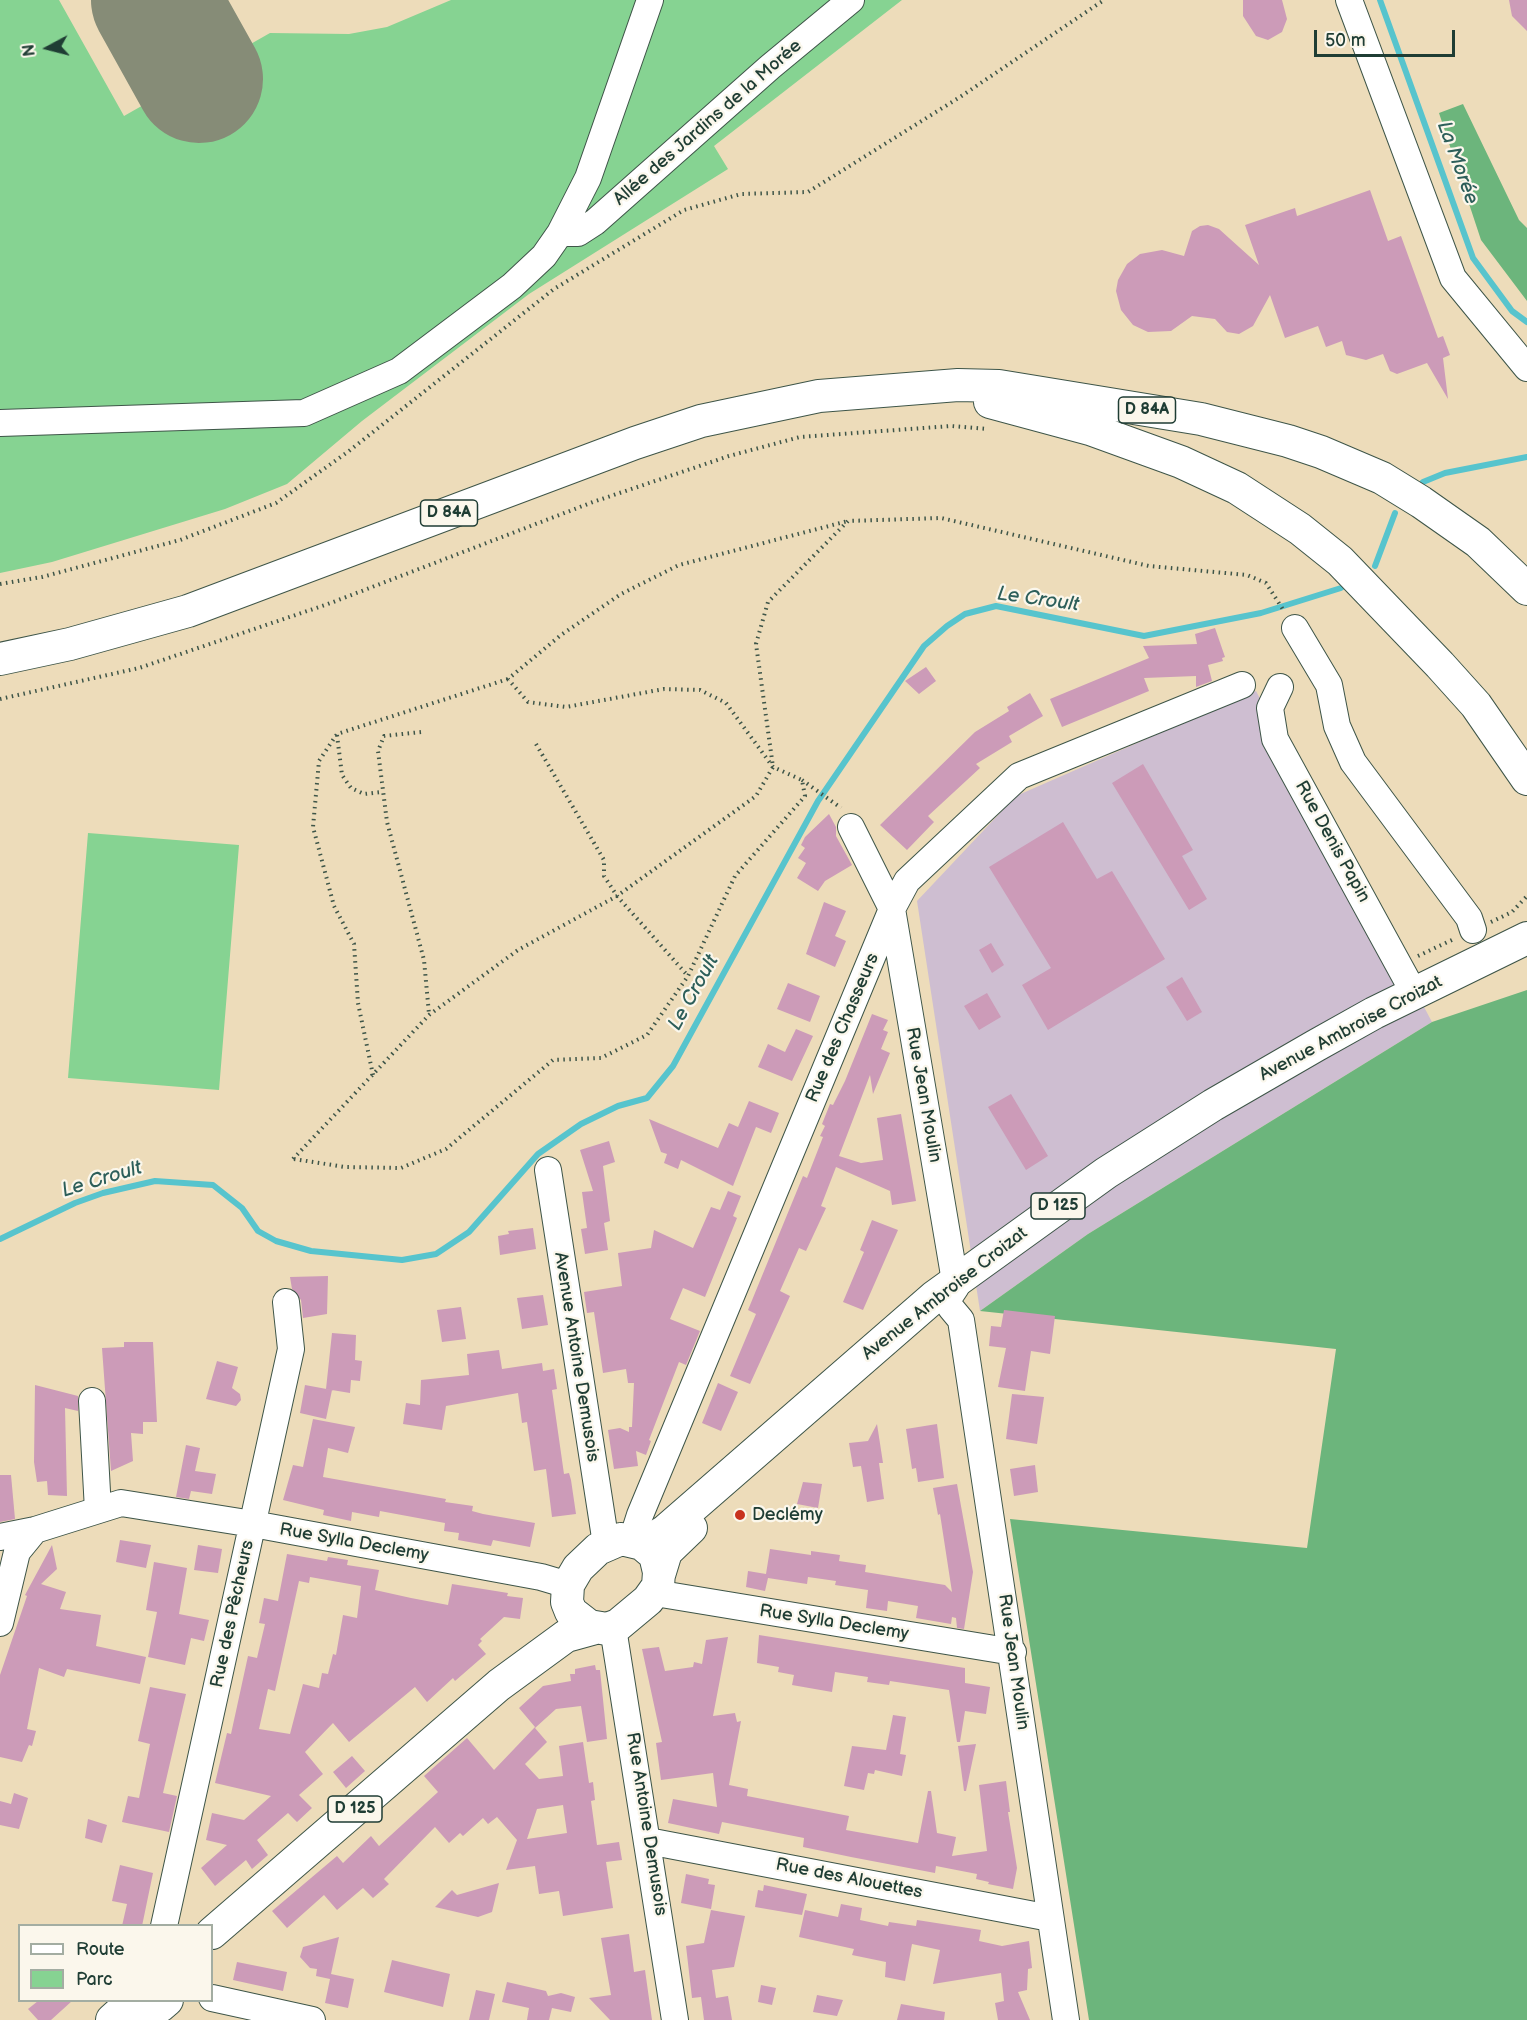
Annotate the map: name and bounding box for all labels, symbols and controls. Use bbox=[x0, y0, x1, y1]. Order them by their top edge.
north arrow bbox=[18, 18, 78, 78]
scale bar bbox=[1317, 18, 1458, 56]
text: 50 m bbox=[1325, 30, 1366, 51]
street label: Allée des Jardins de la Morée bbox=[610, 35, 806, 211]
text: N bbox=[19, 43, 40, 57]
water label: La Morée bbox=[1431, 118, 1483, 208]
road number: D 84A bbox=[1118, 397, 1176, 423]
road number: D 84A bbox=[420, 500, 478, 526]
water label: Le Croult bbox=[996, 582, 1080, 618]
street label: Rue Denis Papin bbox=[1290, 777, 1374, 907]
street label: Rue des Chasseurs bbox=[802, 950, 884, 1106]
water label: Le Croult bbox=[664, 951, 724, 1035]
street label: Avenue Ambroise Croizat bbox=[1256, 972, 1446, 1086]
street label: Rue Jean Moulin bbox=[900, 1026, 946, 1164]
water label: Le Croult bbox=[59, 1156, 145, 1204]
road number: D 125 bbox=[1031, 1193, 1085, 1219]
street label: Avenue Ambroise Croizat bbox=[858, 1223, 1032, 1365]
street label: Avenue Antoine Demusois bbox=[549, 1251, 603, 1463]
place label: Declémy bbox=[752, 1504, 823, 1526]
marker: Declémy bbox=[733, 1508, 747, 1522]
street label: Rue Sylla Declemy bbox=[278, 1519, 430, 1567]
street label: Rue des Pêcheurs bbox=[207, 1538, 259, 1690]
street label: Rue Jean Moulin bbox=[993, 1593, 1033, 1731]
street label: Rue Sylla Declemy bbox=[758, 1601, 910, 1645]
street label: Rue Antoine Demusois bbox=[621, 1731, 671, 1917]
road number: D 125 bbox=[328, 1796, 382, 1822]
street label: Rue des Alouettes bbox=[774, 1854, 924, 1904]
legend bbox=[18, 1924, 213, 2002]
text: Route bbox=[76, 1939, 125, 1960]
text: Parc bbox=[76, 1969, 113, 1990]

